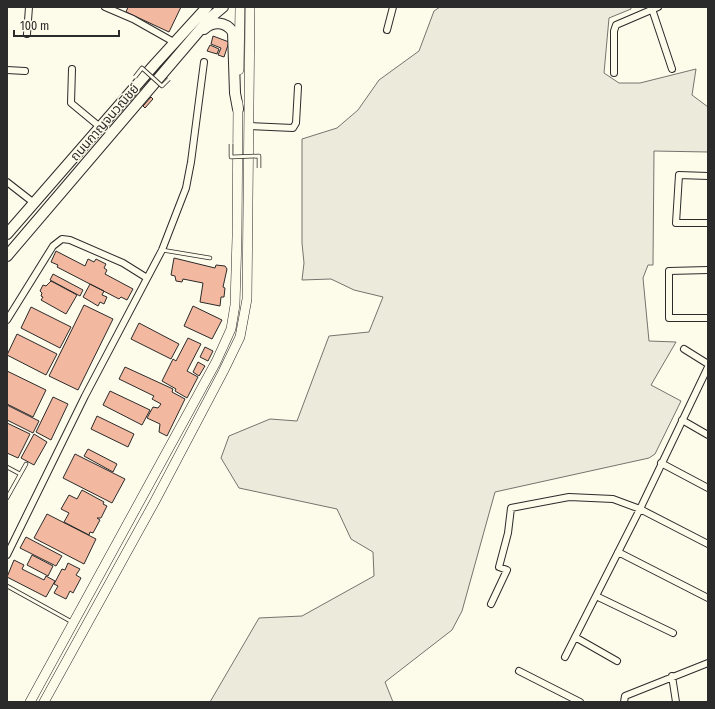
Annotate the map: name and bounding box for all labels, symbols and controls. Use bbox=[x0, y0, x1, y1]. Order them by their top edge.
scale bar bbox=[14, 12, 119, 38]
text: 100 m bbox=[20, 19, 49, 33]
street label: ถนนกาญจนวณิชย์ bbox=[67, 81, 142, 164]

